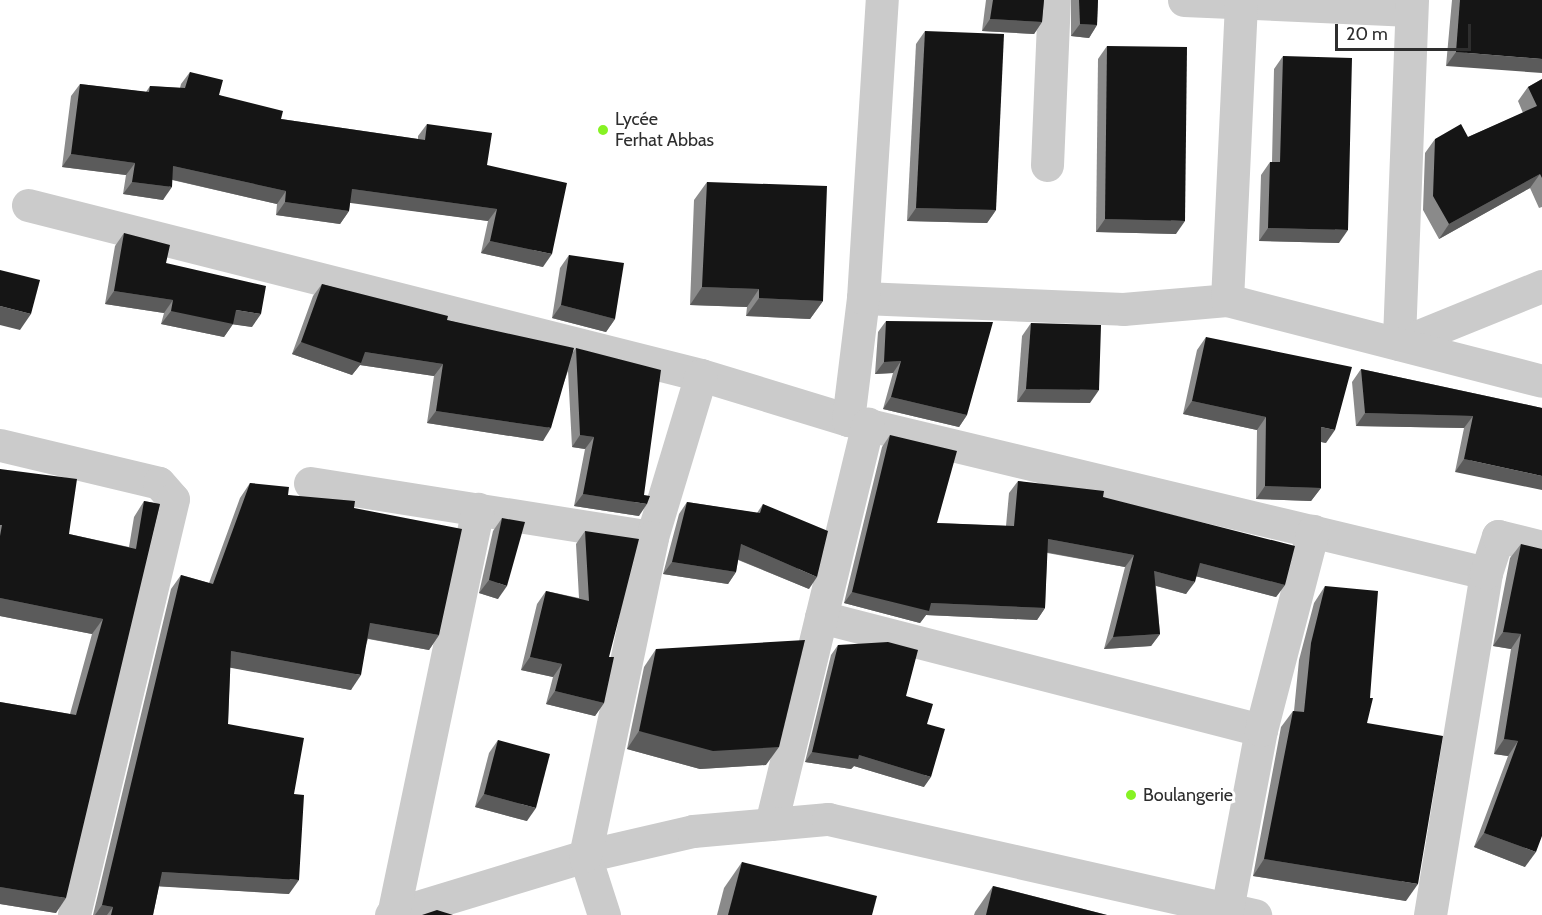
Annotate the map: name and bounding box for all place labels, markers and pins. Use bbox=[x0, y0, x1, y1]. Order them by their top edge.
place label: Lycée Ferhat Abbas bbox=[615, 109, 714, 152]
marker: Lycée Ferhat Abbas bbox=[596, 123, 610, 137]
place label: Boulangerie bbox=[1143, 784, 1233, 806]
marker: Boulangerie bbox=[1124, 788, 1138, 802]

